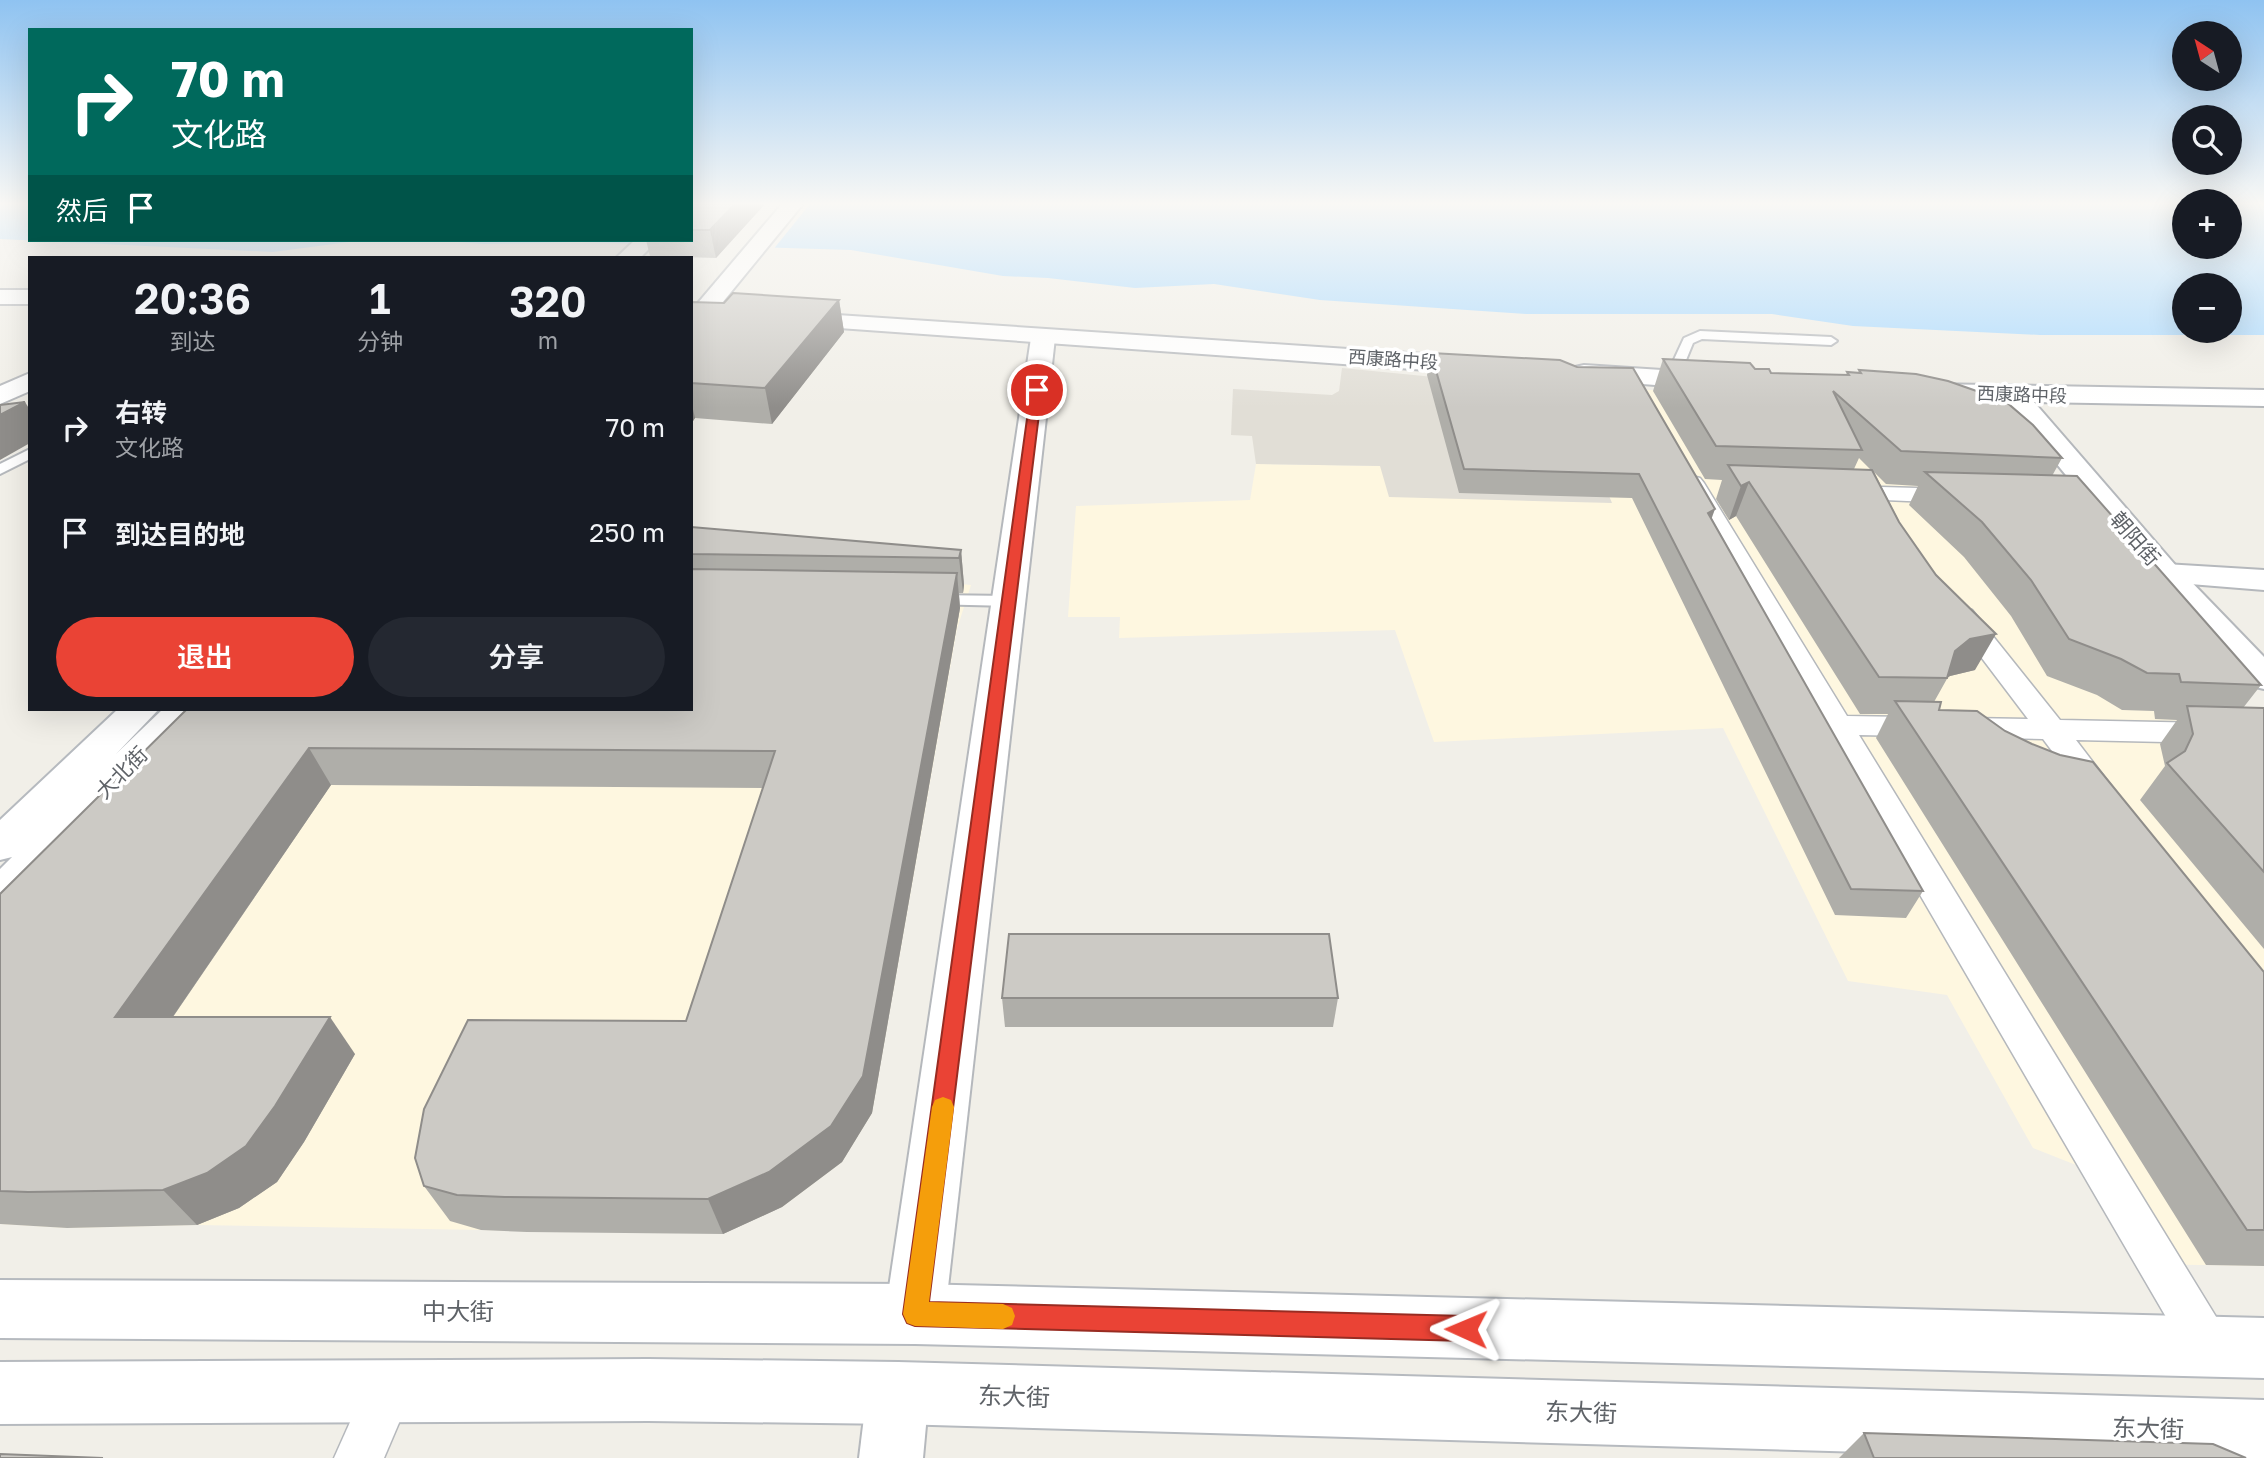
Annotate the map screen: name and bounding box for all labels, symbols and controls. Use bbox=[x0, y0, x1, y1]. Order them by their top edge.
north arrow bbox=[2172, 21, 2242, 91]
map controls bbox=[2172, 21, 2242, 343]
text: 70 m bbox=[171, 49, 285, 108]
icon: right bbox=[56, 56, 147, 147]
button: search bbox=[2172, 105, 2242, 175]
text: 文化路 bbox=[171, 115, 267, 153]
icon: arrive bbox=[122, 189, 160, 227]
button: + bbox=[2172, 189, 2242, 259]
text: 然后 bbox=[56, 195, 108, 226]
text: 20:36 bbox=[134, 273, 251, 323]
text: 1 bbox=[370, 273, 391, 323]
button: − bbox=[2172, 273, 2242, 343]
text: 320 bbox=[509, 276, 587, 326]
text: m bbox=[538, 326, 558, 354]
text: 到达 bbox=[170, 327, 216, 355]
text: 分钟 bbox=[357, 327, 403, 355]
street label: 西康路中段 bbox=[1347, 345, 1439, 373]
pin bbox=[1007, 360, 1067, 420]
icon: arrive bbox=[1018, 371, 1056, 409]
street label: 西康路中段 bbox=[1977, 381, 2067, 407]
text: 右转 bbox=[115, 397, 167, 428]
icon: right bbox=[56, 409, 94, 447]
text: 70 m bbox=[606, 412, 665, 443]
text: 文化路 bbox=[115, 433, 184, 461]
street label: 朝阳街 bbox=[2105, 506, 2166, 571]
icon: arrive bbox=[56, 514, 94, 552]
text: 250 m bbox=[589, 517, 665, 548]
text: 到达目的地 bbox=[115, 519, 245, 550]
button: 退出 bbox=[56, 617, 354, 697]
button: 分享 bbox=[368, 617, 665, 697]
street label: 大北街 bbox=[90, 741, 153, 804]
position arrow bbox=[1429, 1292, 1503, 1366]
street label: 中大街 bbox=[422, 1296, 494, 1325]
street label: 东大街 bbox=[978, 1380, 1051, 1411]
street label: 东大街 bbox=[1545, 1396, 1618, 1427]
street label: 东大街 bbox=[2112, 1412, 2185, 1443]

